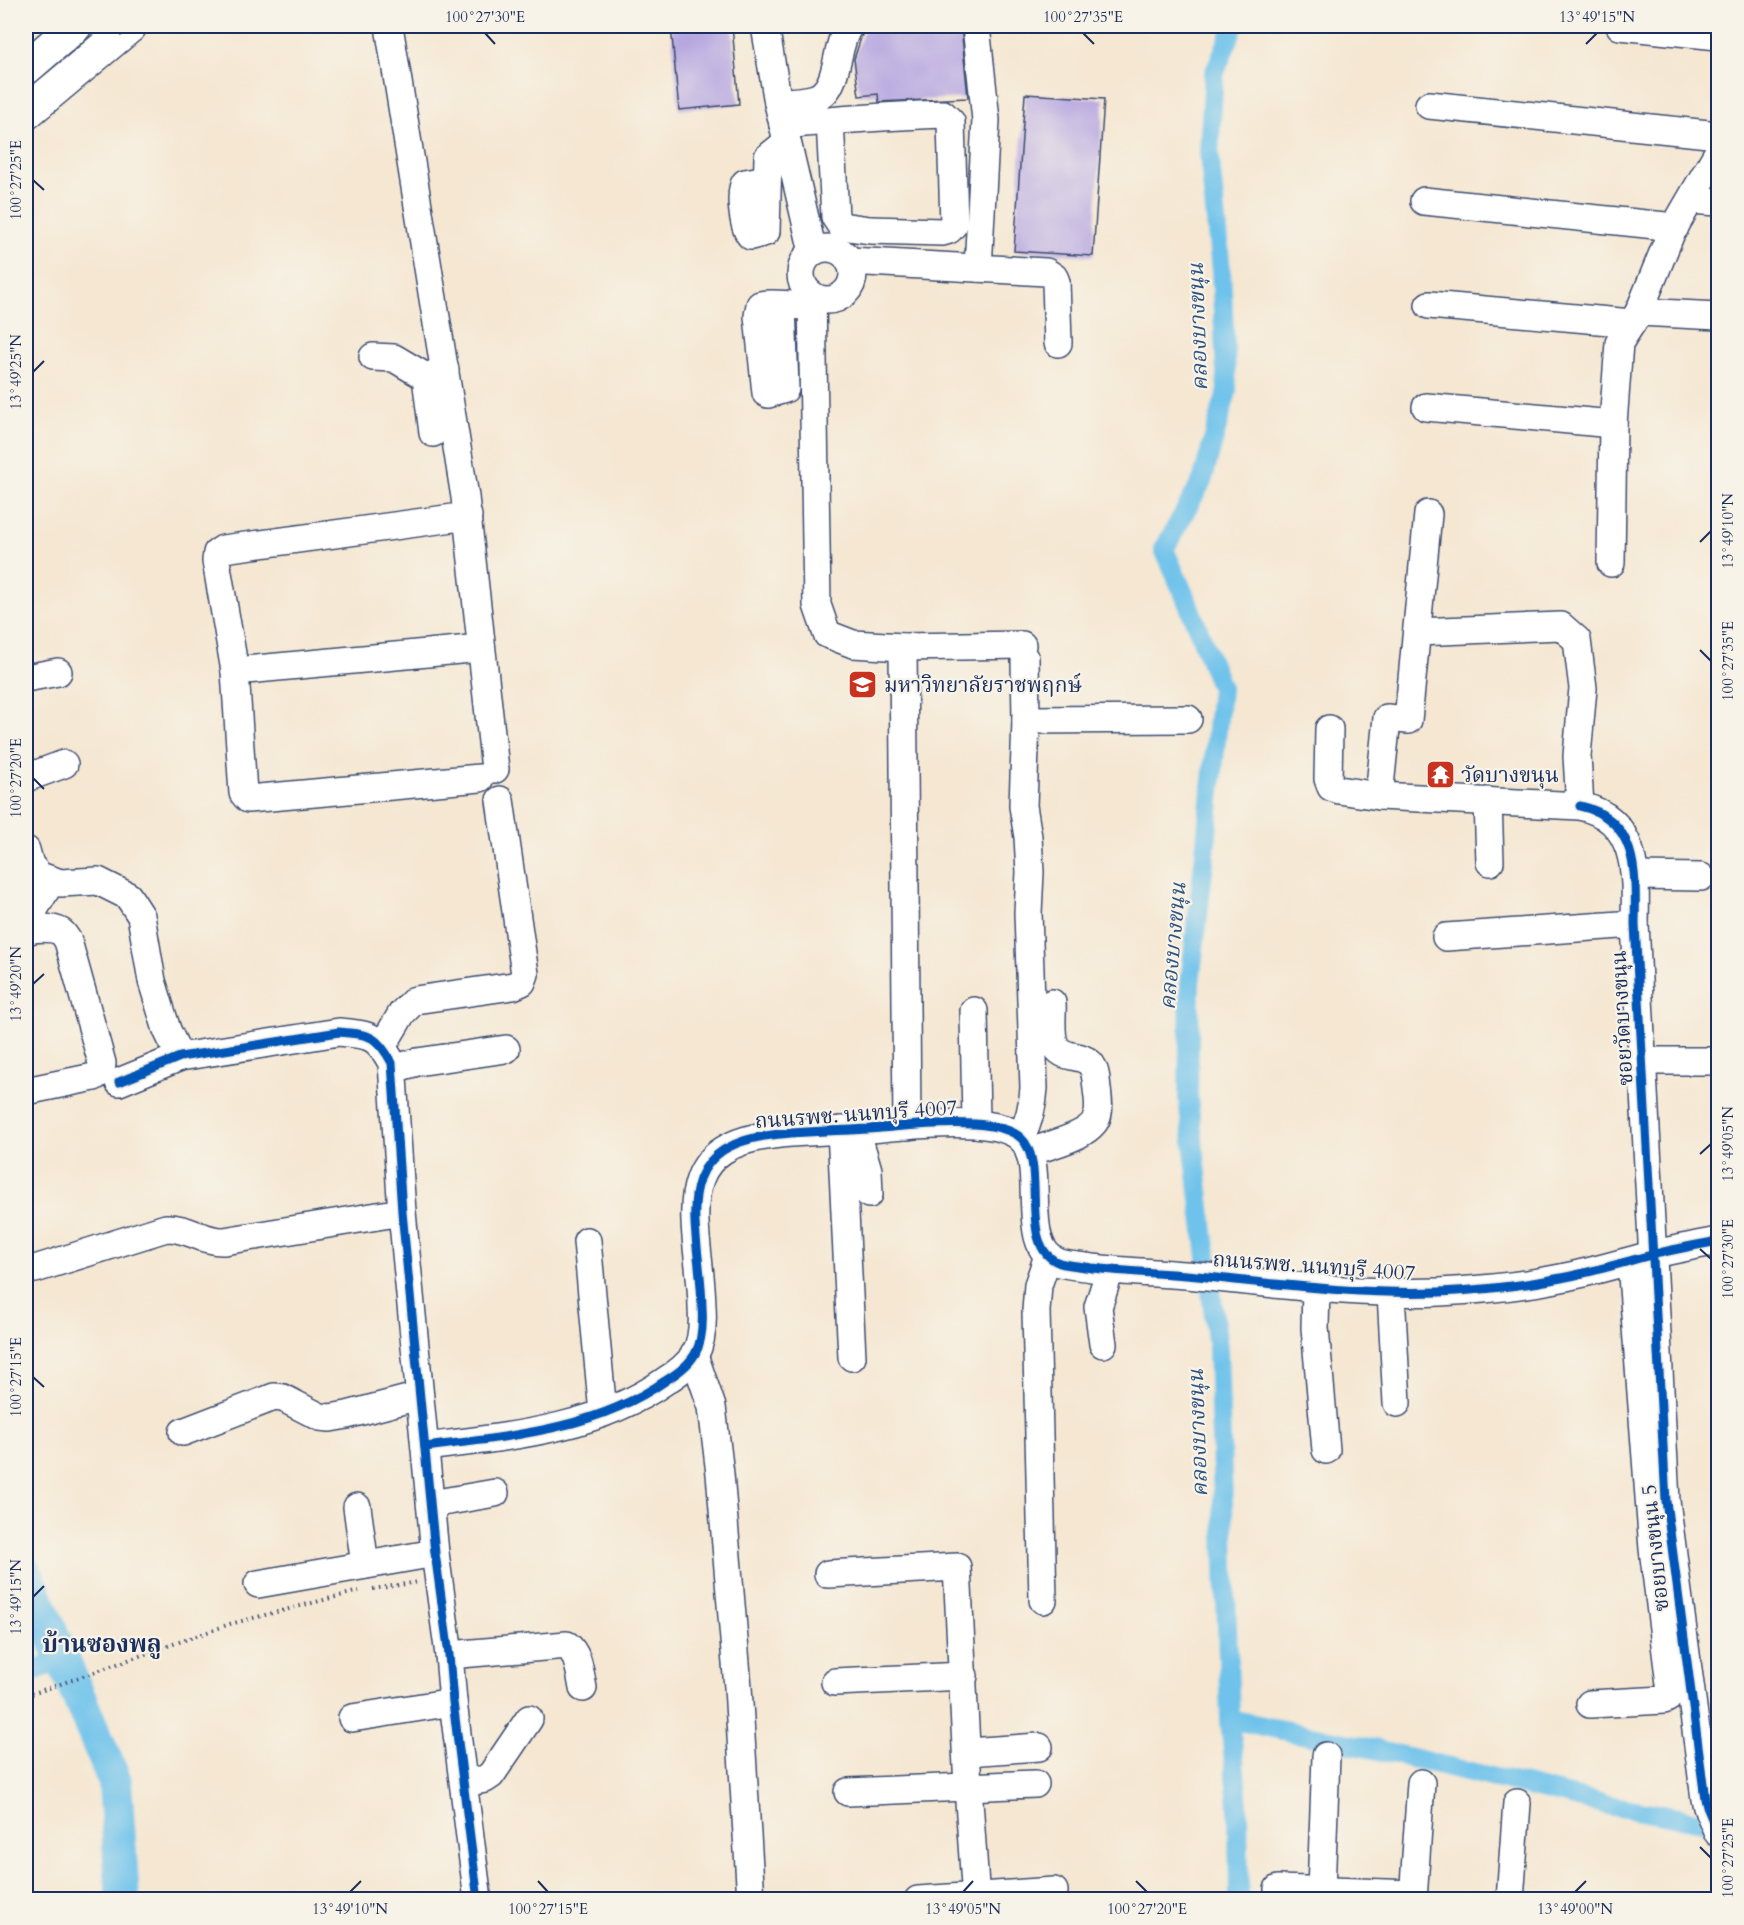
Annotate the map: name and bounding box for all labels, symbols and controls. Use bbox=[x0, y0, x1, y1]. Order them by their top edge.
text: 100°27'30"E bbox=[445, 7, 525, 27]
text: 100°27'35"E bbox=[1043, 7, 1123, 27]
text: 13°49'15"N bbox=[1559, 7, 1635, 27]
text: 100°27'25"E bbox=[6, 140, 26, 220]
water label: คลองบางขนุน bbox=[1181, 262, 1215, 391]
text: 13°49'25"N bbox=[6, 334, 26, 410]
text: 13°49'10"N bbox=[1718, 493, 1738, 569]
text: 100°27'35"E bbox=[1718, 621, 1738, 701]
school or university icon: มหาวิทยาลัยราชพฤกษ์ bbox=[847, 669, 879, 701]
place label: มหาวิทยาลัยราชพฤกษ์ bbox=[884, 671, 1082, 700]
text: 100°27'20"E bbox=[6, 738, 26, 818]
temple icon: วัดบางขนุน bbox=[1424, 759, 1456, 791]
place label: วัดบางขนุน bbox=[1461, 761, 1559, 790]
water label: คลองบางขนุน bbox=[1152, 881, 1194, 1011]
text: 13°49'20"N bbox=[6, 946, 26, 1022]
street label: ซอยวัดบางขนุน bbox=[1604, 950, 1641, 1086]
street label: ถนนรพช. นนทบุรี 4007 bbox=[754, 1093, 958, 1136]
text: 13°49'05"N bbox=[1718, 1106, 1738, 1182]
text: 100°27'30"E bbox=[1718, 1219, 1738, 1299]
street label: ถนนรพช. นนทบุรี 4007 bbox=[1212, 1245, 1416, 1288]
text: 100°27'15"E bbox=[6, 1337, 26, 1417]
water label: คลองบางขนุน bbox=[1181, 1368, 1215, 1497]
street label: ซอยบางขนุน 5 bbox=[1634, 1483, 1677, 1613]
text: 13°49'15"N bbox=[6, 1559, 26, 1635]
district label: บ้านซองพลู bbox=[42, 1628, 162, 1661]
text: 100°27'25"E bbox=[1718, 1818, 1738, 1898]
text: 13°49'10"N bbox=[312, 1899, 388, 1919]
text: 100°27'15"E bbox=[508, 1899, 588, 1919]
text: 13°49'05"N bbox=[925, 1899, 1001, 1919]
text: 100°27'20"E bbox=[1107, 1899, 1187, 1919]
text: 13°49'00"N bbox=[1537, 1899, 1613, 1919]

